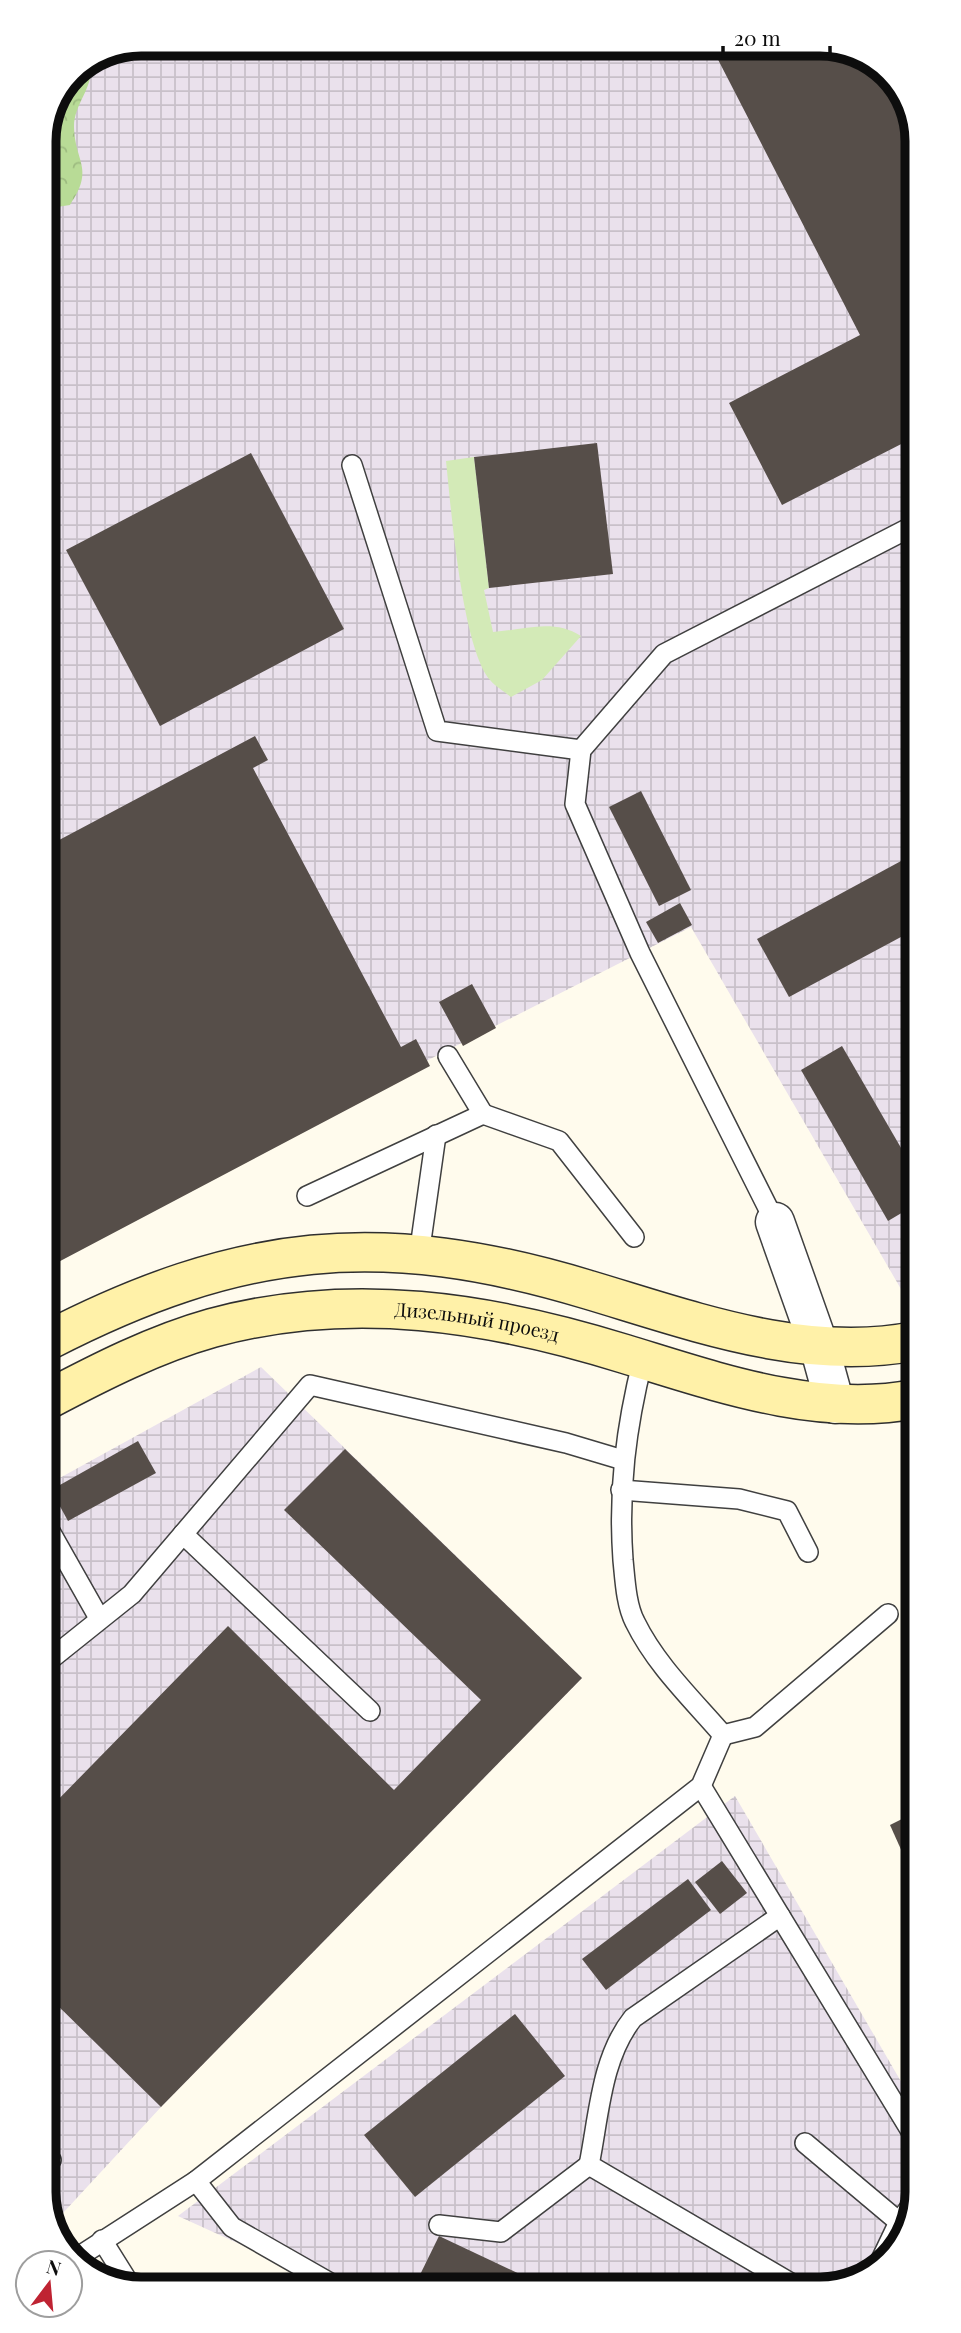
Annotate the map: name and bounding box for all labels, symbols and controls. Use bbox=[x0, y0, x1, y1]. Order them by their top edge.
scale bar bbox=[723, 14, 830, 58]
text: 20 m bbox=[734, 23, 781, 51]
street label: Дизельный проезд bbox=[394, 1295, 562, 1347]
north arrow bbox=[14, 2249, 84, 2319]
text: N bbox=[44, 2252, 64, 2281]

